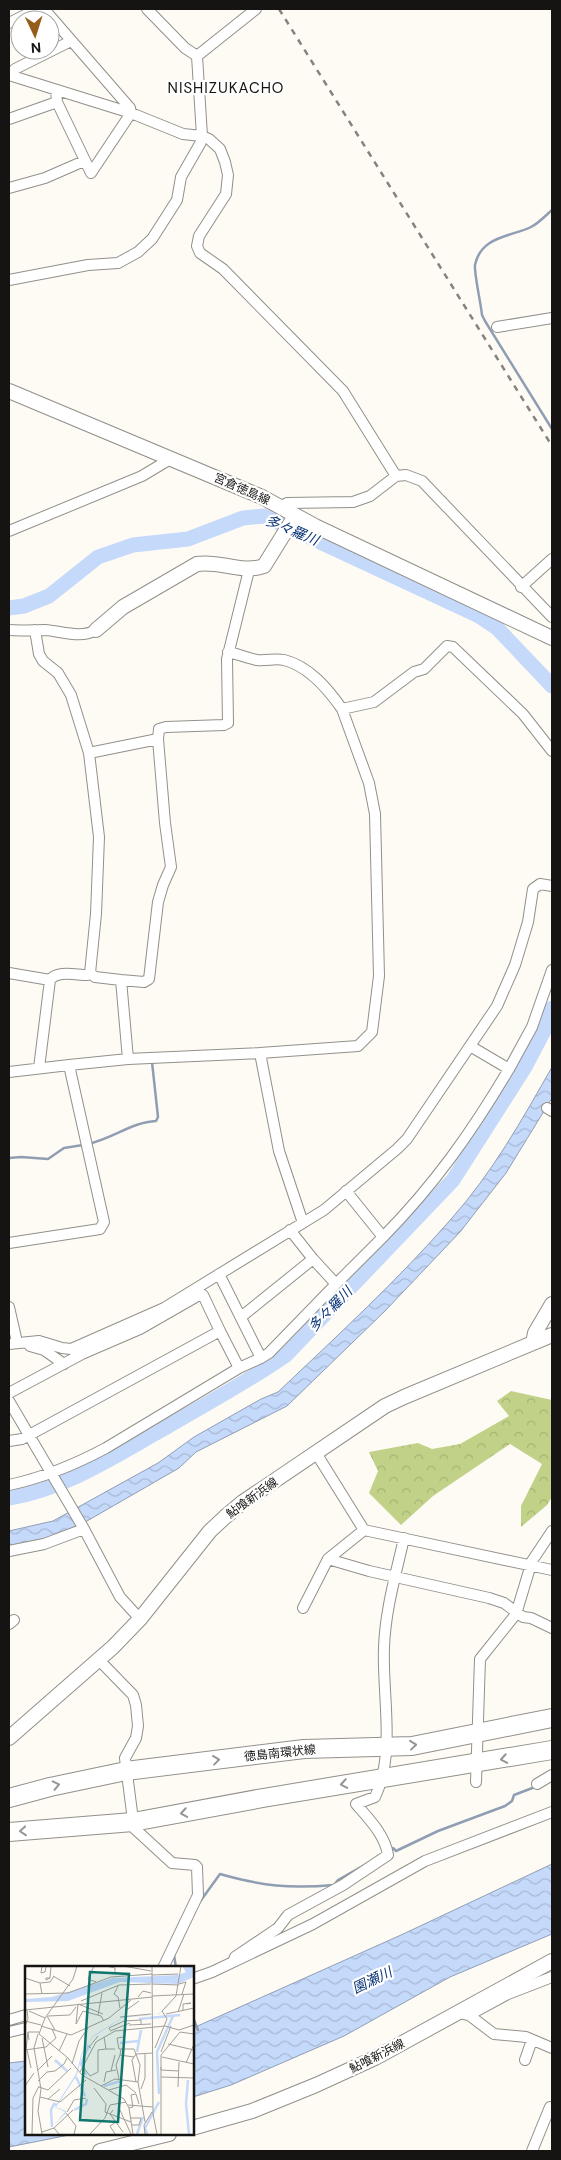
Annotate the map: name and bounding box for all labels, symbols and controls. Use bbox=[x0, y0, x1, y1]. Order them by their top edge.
north arrow bbox=[10, 10, 60, 60]
text: N bbox=[30, 39, 42, 57]
district label: NISHIZUKACHO bbox=[168, 78, 284, 98]
street label: 宮倉徳島線 bbox=[211, 469, 273, 509]
water label: 多々羅川 bbox=[263, 511, 323, 550]
water label: 多々羅川 bbox=[304, 1281, 357, 1335]
street label: 鮎喰新浜線 bbox=[223, 1474, 281, 1522]
one-way arrow bbox=[409, 1740, 417, 1751]
street label: 徳島南環状線 bbox=[243, 1741, 317, 1765]
one-way arrow bbox=[500, 1753, 509, 1763]
one-way arrow bbox=[212, 1755, 220, 1766]
one-way arrow bbox=[339, 1778, 347, 1789]
one-way arrow bbox=[51, 1780, 60, 1791]
one-way arrow bbox=[180, 1808, 188, 1818]
one-way arrow bbox=[18, 1825, 26, 1836]
water label: 園瀬川 bbox=[349, 1962, 397, 1997]
inset map bbox=[25, 1966, 194, 2135]
street label: 鮎喰新浜線 bbox=[347, 2035, 407, 2077]

